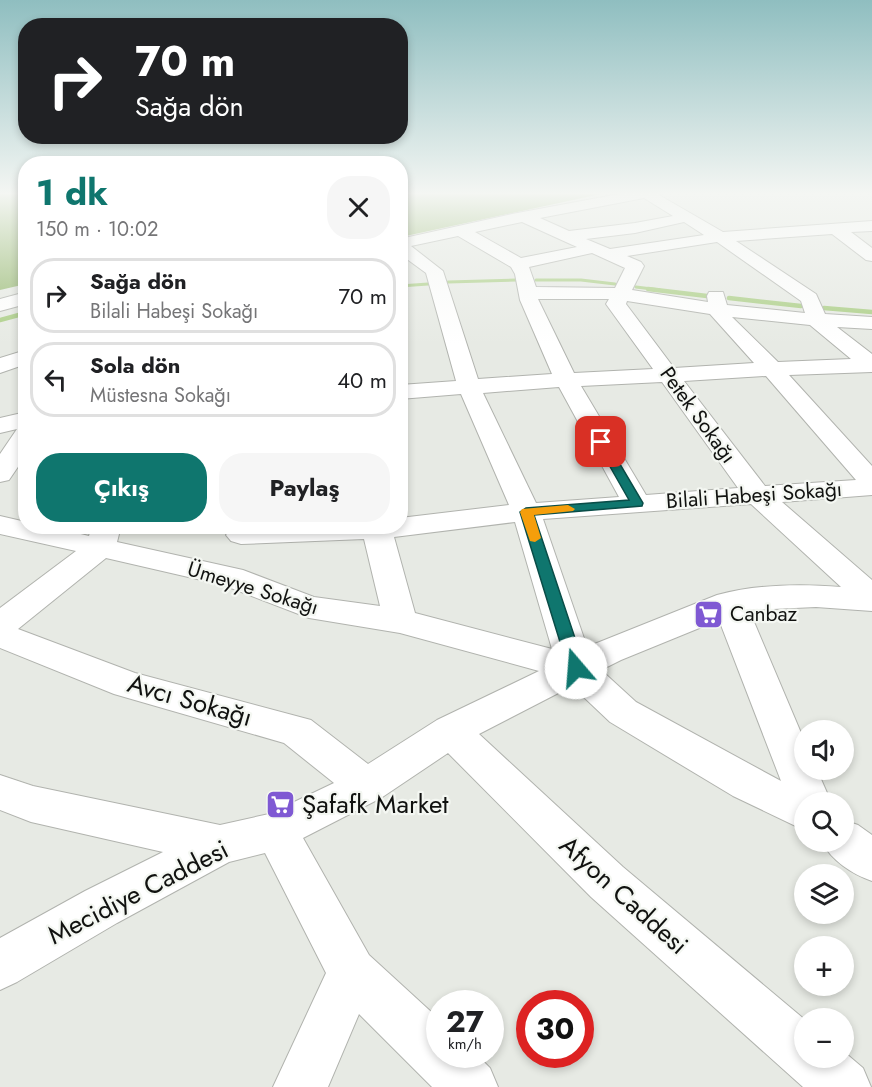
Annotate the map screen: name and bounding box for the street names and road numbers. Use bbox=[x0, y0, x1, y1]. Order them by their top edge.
street label: Petek Sokağı bbox=[653, 361, 743, 469]
street label: Bilali Habeşi Sokağı bbox=[665, 474, 843, 516]
street label: Ümeyye Sokağı bbox=[184, 554, 322, 622]
street label: Avcı Sokağı bbox=[123, 664, 257, 736]
street label: Afyon Caddesi bbox=[551, 827, 697, 963]
street label: Mecidiye Caddesi bbox=[41, 830, 235, 954]

